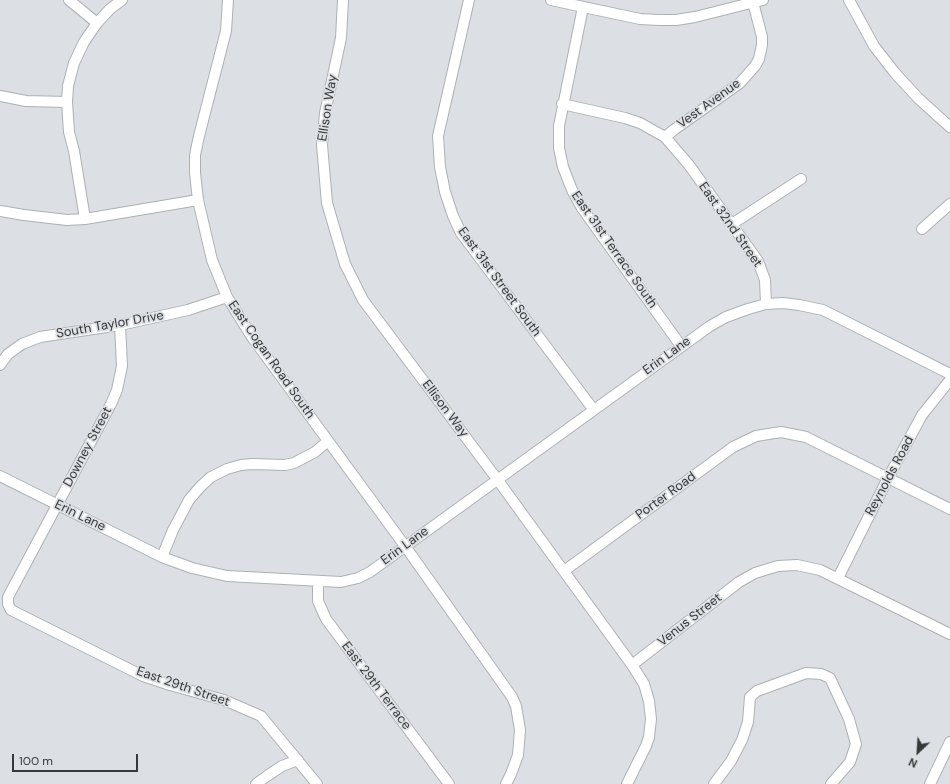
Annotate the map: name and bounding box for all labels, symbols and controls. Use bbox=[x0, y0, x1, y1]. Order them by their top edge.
street label: Ellison Way bbox=[315, 73, 341, 143]
street label: Vest Avenue bbox=[674, 76, 744, 132]
street label: East 32nd Street bbox=[695, 179, 765, 271]
street label: East 31st Terrace South bbox=[568, 188, 660, 312]
street label: East 31st Street South bbox=[454, 224, 544, 340]
street label: East Cogan Road South bbox=[224, 298, 318, 422]
street label: South Taylor Drive bbox=[55, 308, 165, 342]
street label: Erin Lane bbox=[640, 334, 694, 378]
street label: Ellison Way bbox=[418, 377, 472, 441]
street label: Downey Street bbox=[60, 404, 116, 490]
street label: Reynolds Road bbox=[862, 433, 918, 519]
street label: Porter Road bbox=[633, 469, 699, 523]
street label: Erin Lane bbox=[52, 497, 108, 535]
street label: Erin Lane bbox=[378, 524, 432, 568]
street label: Venus Street bbox=[655, 590, 725, 650]
street label: East 29th Terrace bbox=[338, 639, 414, 733]
street label: East 29th Street bbox=[134, 664, 232, 710]
north arrow bbox=[898, 732, 938, 772]
scale bar bbox=[14, 746, 140, 772]
text: 100 m bbox=[19, 753, 53, 769]
text: N bbox=[906, 755, 920, 771]

